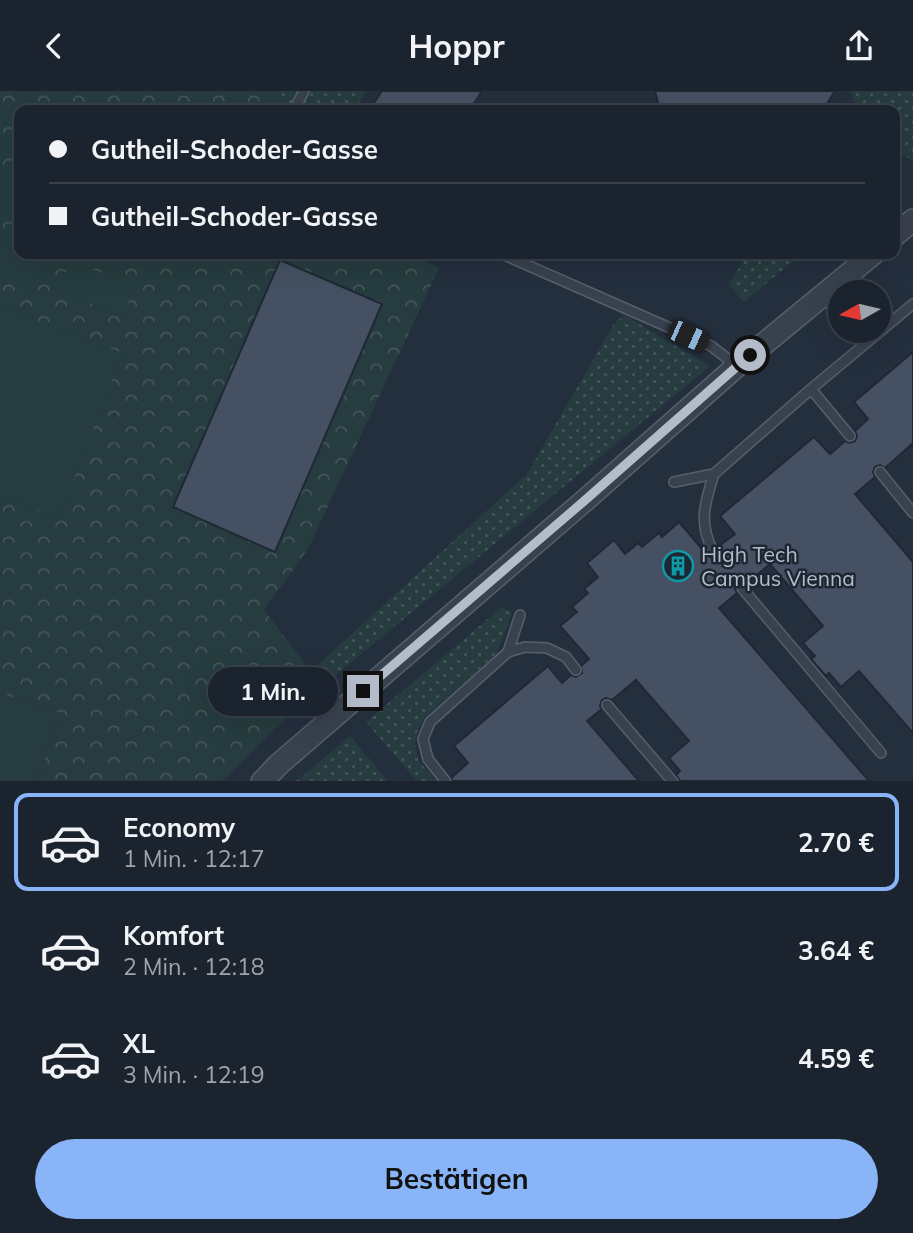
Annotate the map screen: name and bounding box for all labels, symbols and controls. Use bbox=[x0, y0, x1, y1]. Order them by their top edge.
text: Hoppr bbox=[409, 26, 504, 66]
icon: back bbox=[35, 27, 73, 65]
icon: share bbox=[840, 27, 878, 65]
text: Gutheil-Schoder-Gasse bbox=[91, 133, 378, 166]
text: Gutheil-Schoder-Gasse bbox=[91, 200, 378, 233]
north arrow bbox=[828, 280, 891, 343]
map controls bbox=[828, 280, 891, 343]
car bbox=[665, 318, 712, 354]
route start bbox=[734, 339, 766, 371]
place label: High Tech Campus Vienna bbox=[701, 541, 855, 591]
building icon: High Tech Campus Vienna bbox=[661, 549, 695, 583]
callout: 1 Min. bbox=[209, 667, 338, 715]
route end bbox=[347, 675, 379, 707]
text: 1 Min. bbox=[240, 677, 306, 706]
icon: car bbox=[39, 811, 102, 874]
text: Economy bbox=[123, 811, 235, 844]
text: 2.70 € bbox=[798, 826, 874, 859]
text: 1 Min. · 12:17 bbox=[123, 844, 265, 873]
icon: car bbox=[39, 919, 102, 982]
text: Komfort bbox=[123, 919, 224, 952]
text: 3.64 € bbox=[798, 934, 874, 967]
text: 2 Min. · 12:18 bbox=[123, 952, 265, 981]
icon: car bbox=[39, 1027, 102, 1090]
text: XL bbox=[123, 1027, 155, 1060]
text: 4.59 € bbox=[798, 1042, 874, 1075]
text: 3 Min. · 12:19 bbox=[123, 1060, 265, 1089]
button: Bestätigen bbox=[35, 1139, 878, 1219]

